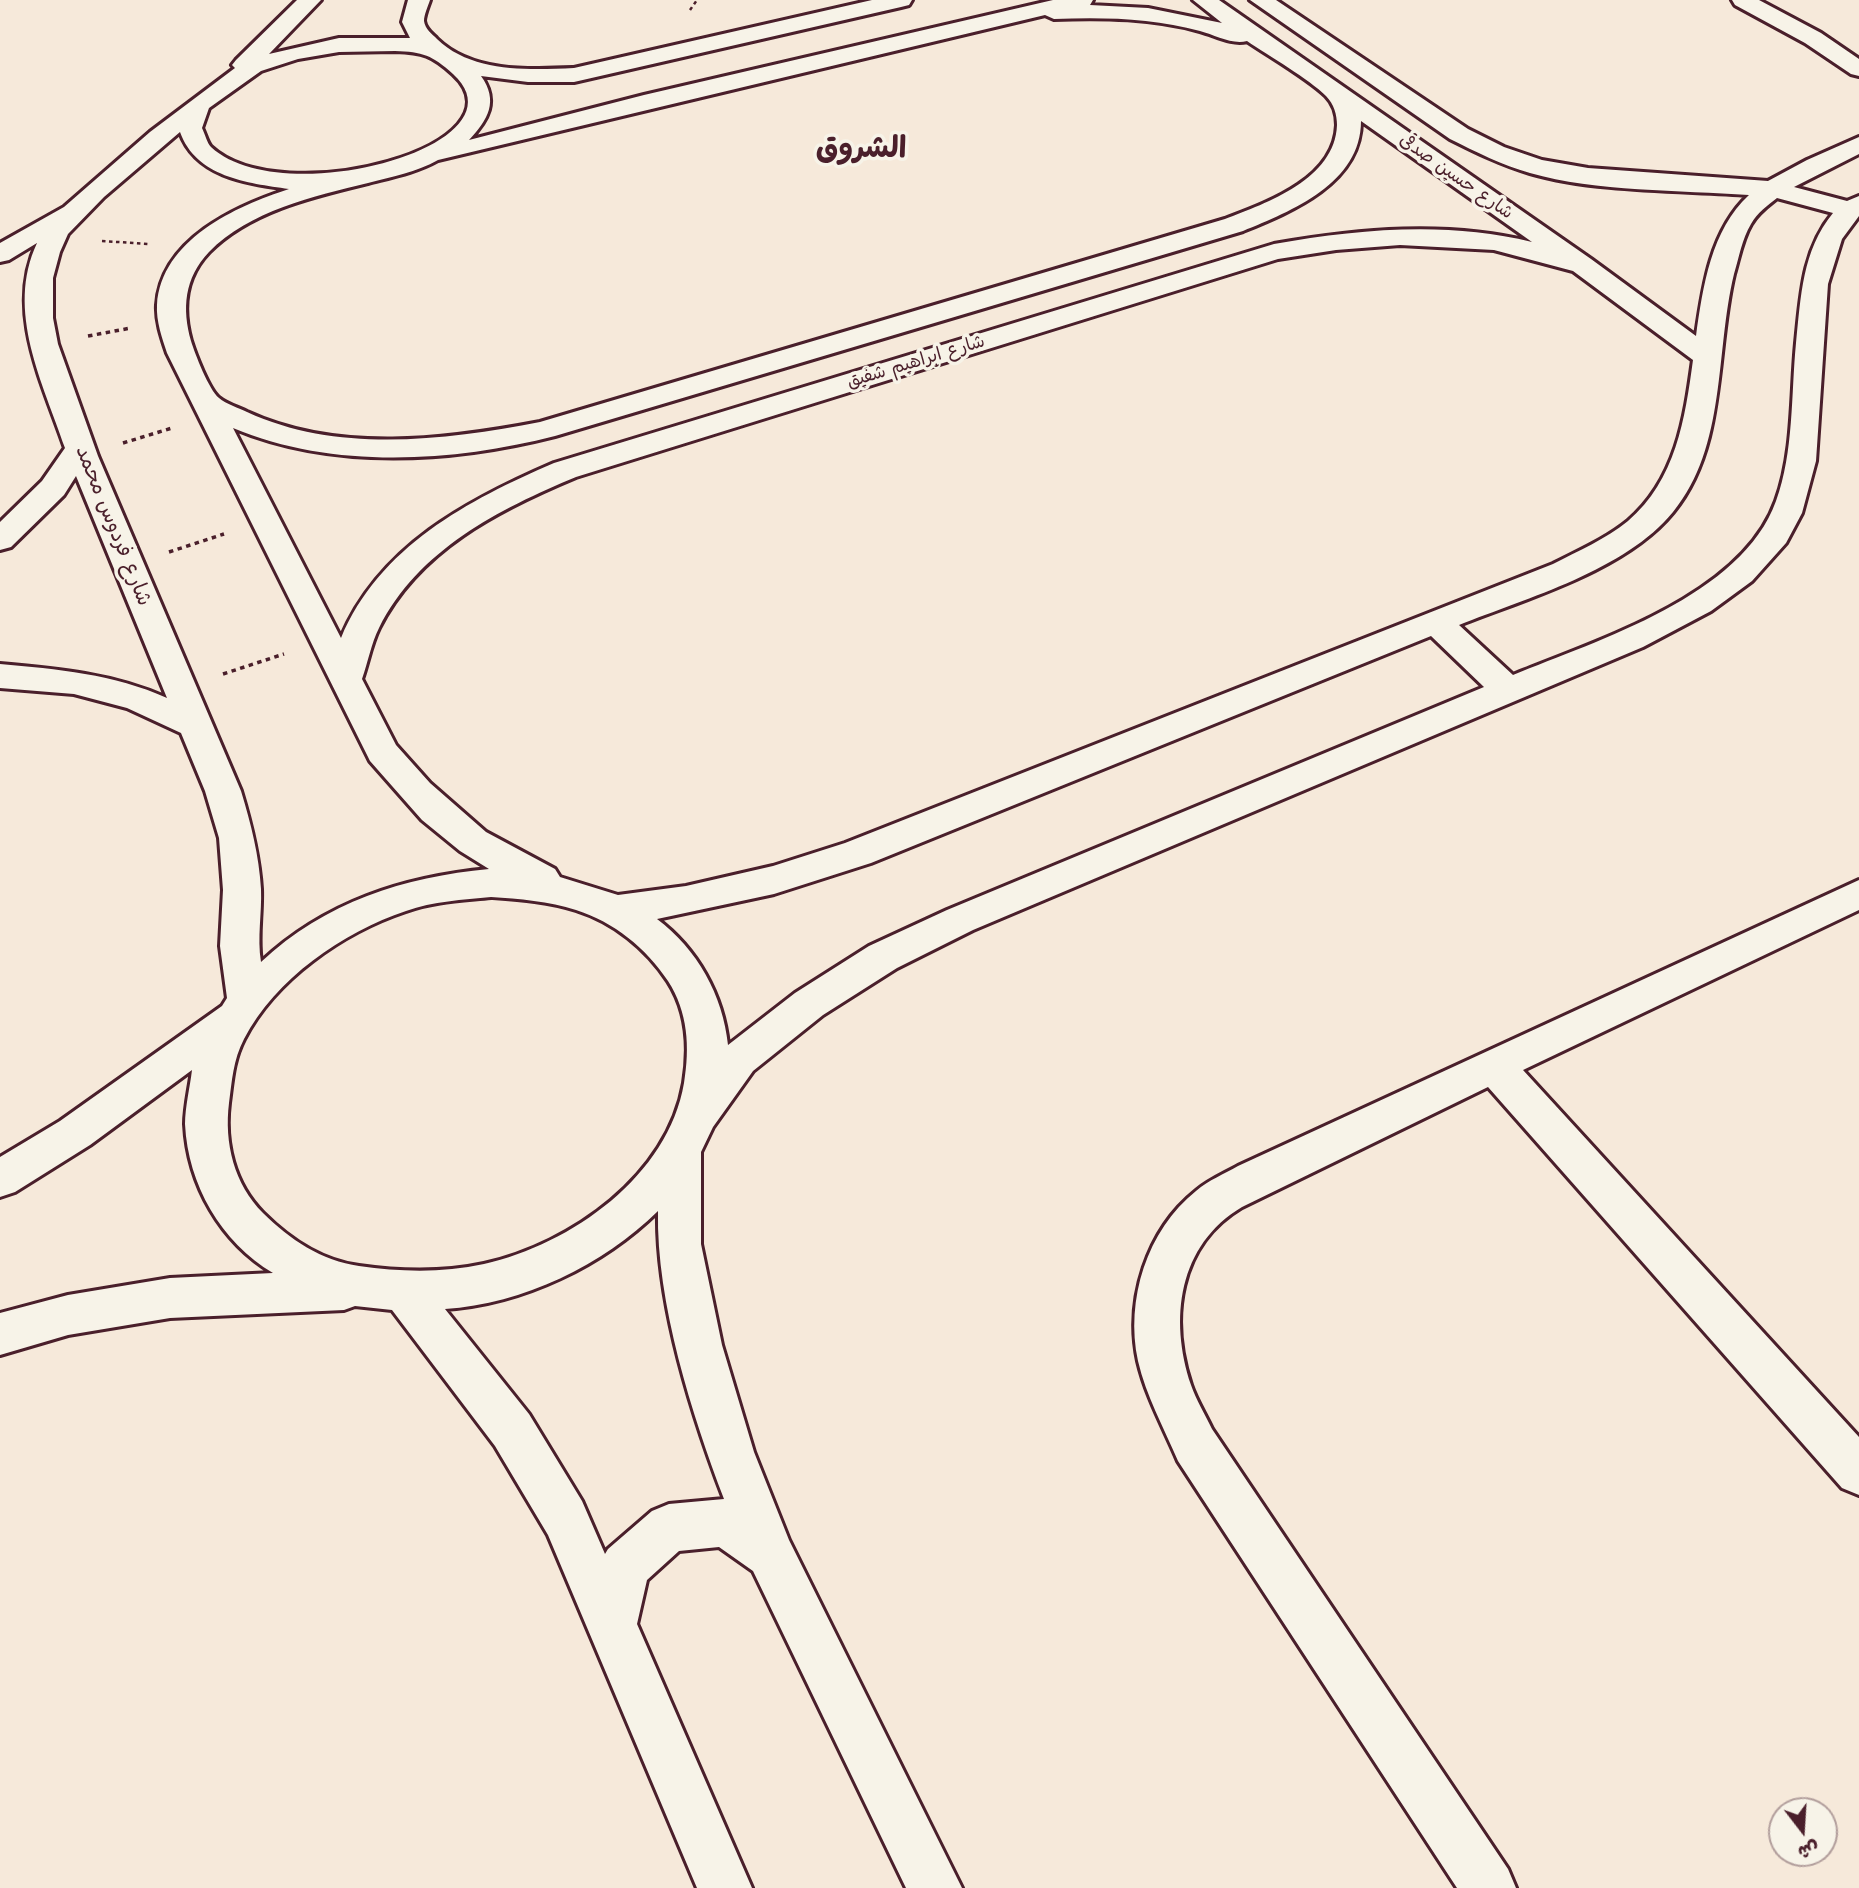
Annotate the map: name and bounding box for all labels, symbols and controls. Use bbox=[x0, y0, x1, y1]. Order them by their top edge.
street label: شارع حسين صدقى bbox=[1395, 130, 1517, 224]
district label: الشروق bbox=[816, 131, 906, 167]
street label: شارع ابراهيم شفيق bbox=[844, 331, 988, 393]
street label: شارع فردوس محمد bbox=[69, 442, 157, 610]
north arrow bbox=[1768, 1797, 1838, 1867]
text: ش bbox=[1795, 1836, 1822, 1866]

